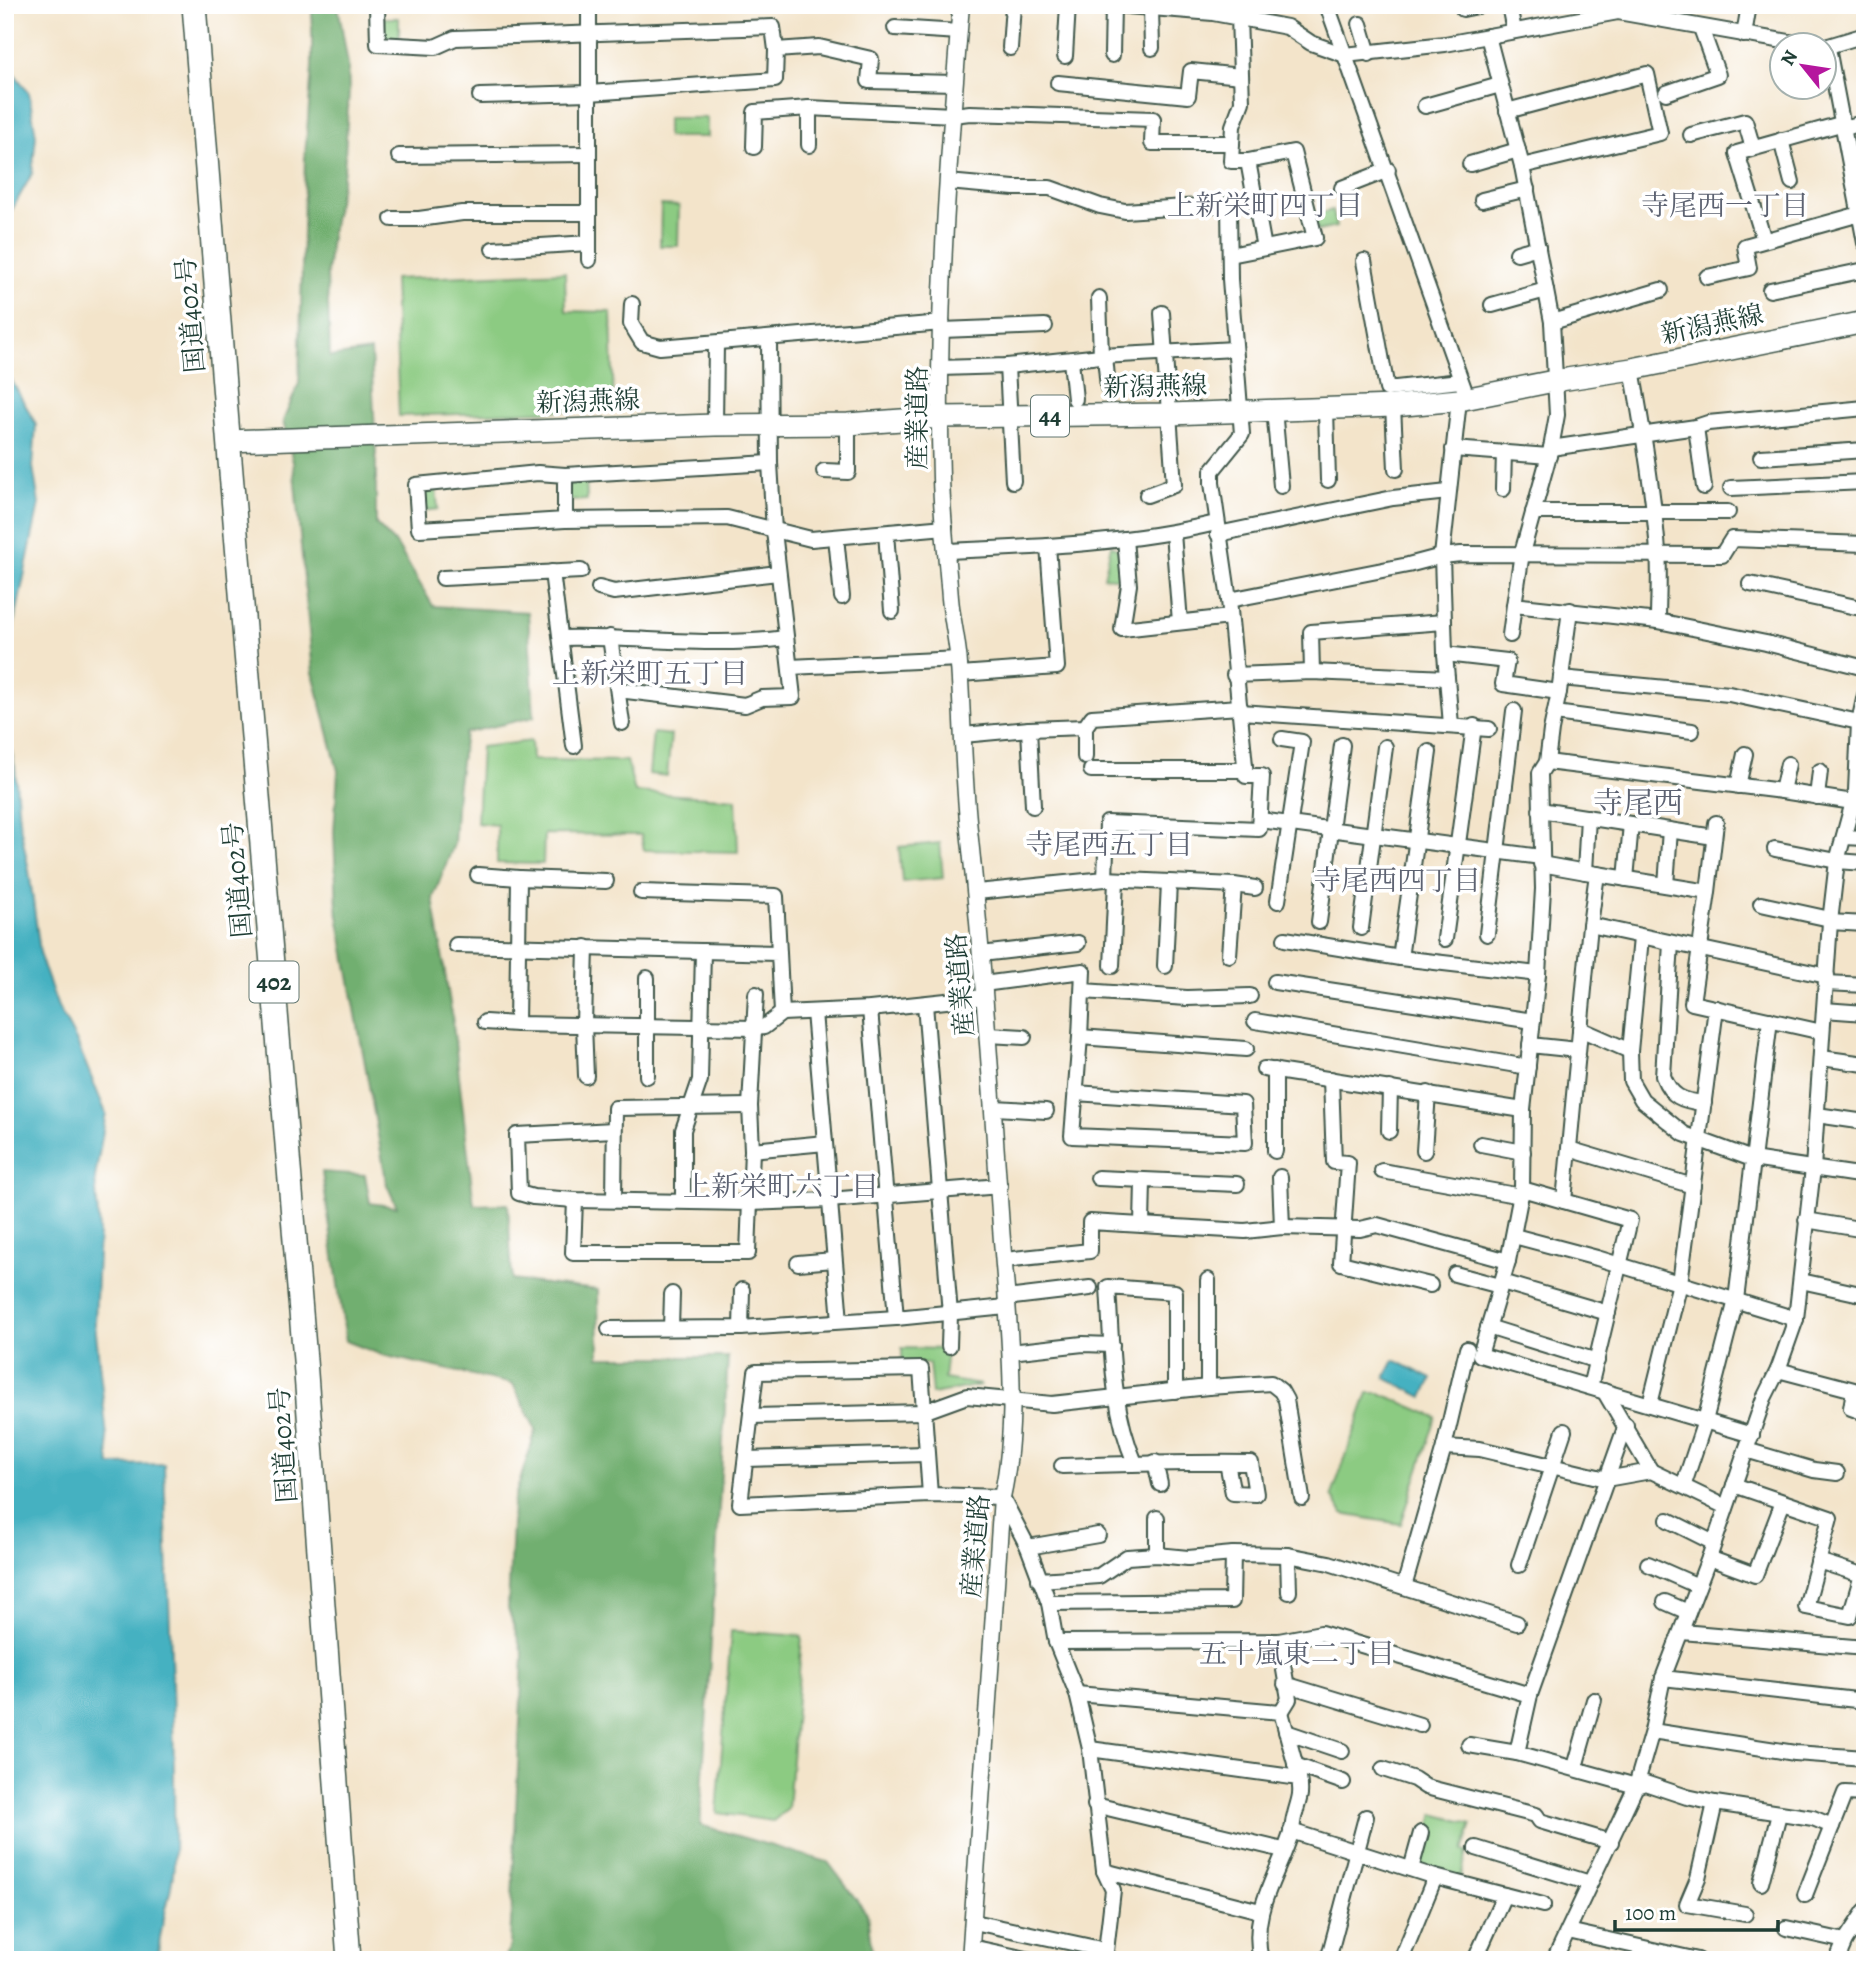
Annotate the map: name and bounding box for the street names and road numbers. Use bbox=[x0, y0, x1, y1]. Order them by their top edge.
street label: 国道402号 bbox=[168, 256, 213, 374]
street label: 新潟燕線 bbox=[1658, 297, 1767, 352]
street label: 産業道路 bbox=[900, 366, 935, 470]
street label: 新潟燕線 bbox=[1103, 368, 1207, 405]
street label: 新潟燕線 bbox=[535, 382, 641, 421]
road number: 44 bbox=[1031, 396, 1069, 436]
street label: 国道402号 bbox=[215, 821, 260, 939]
street label: 産業道路 bbox=[939, 932, 982, 1038]
road number: 402 bbox=[250, 962, 298, 1002]
street label: 国道402号 bbox=[262, 1386, 305, 1504]
street label: 産業道路 bbox=[954, 1493, 997, 1599]

